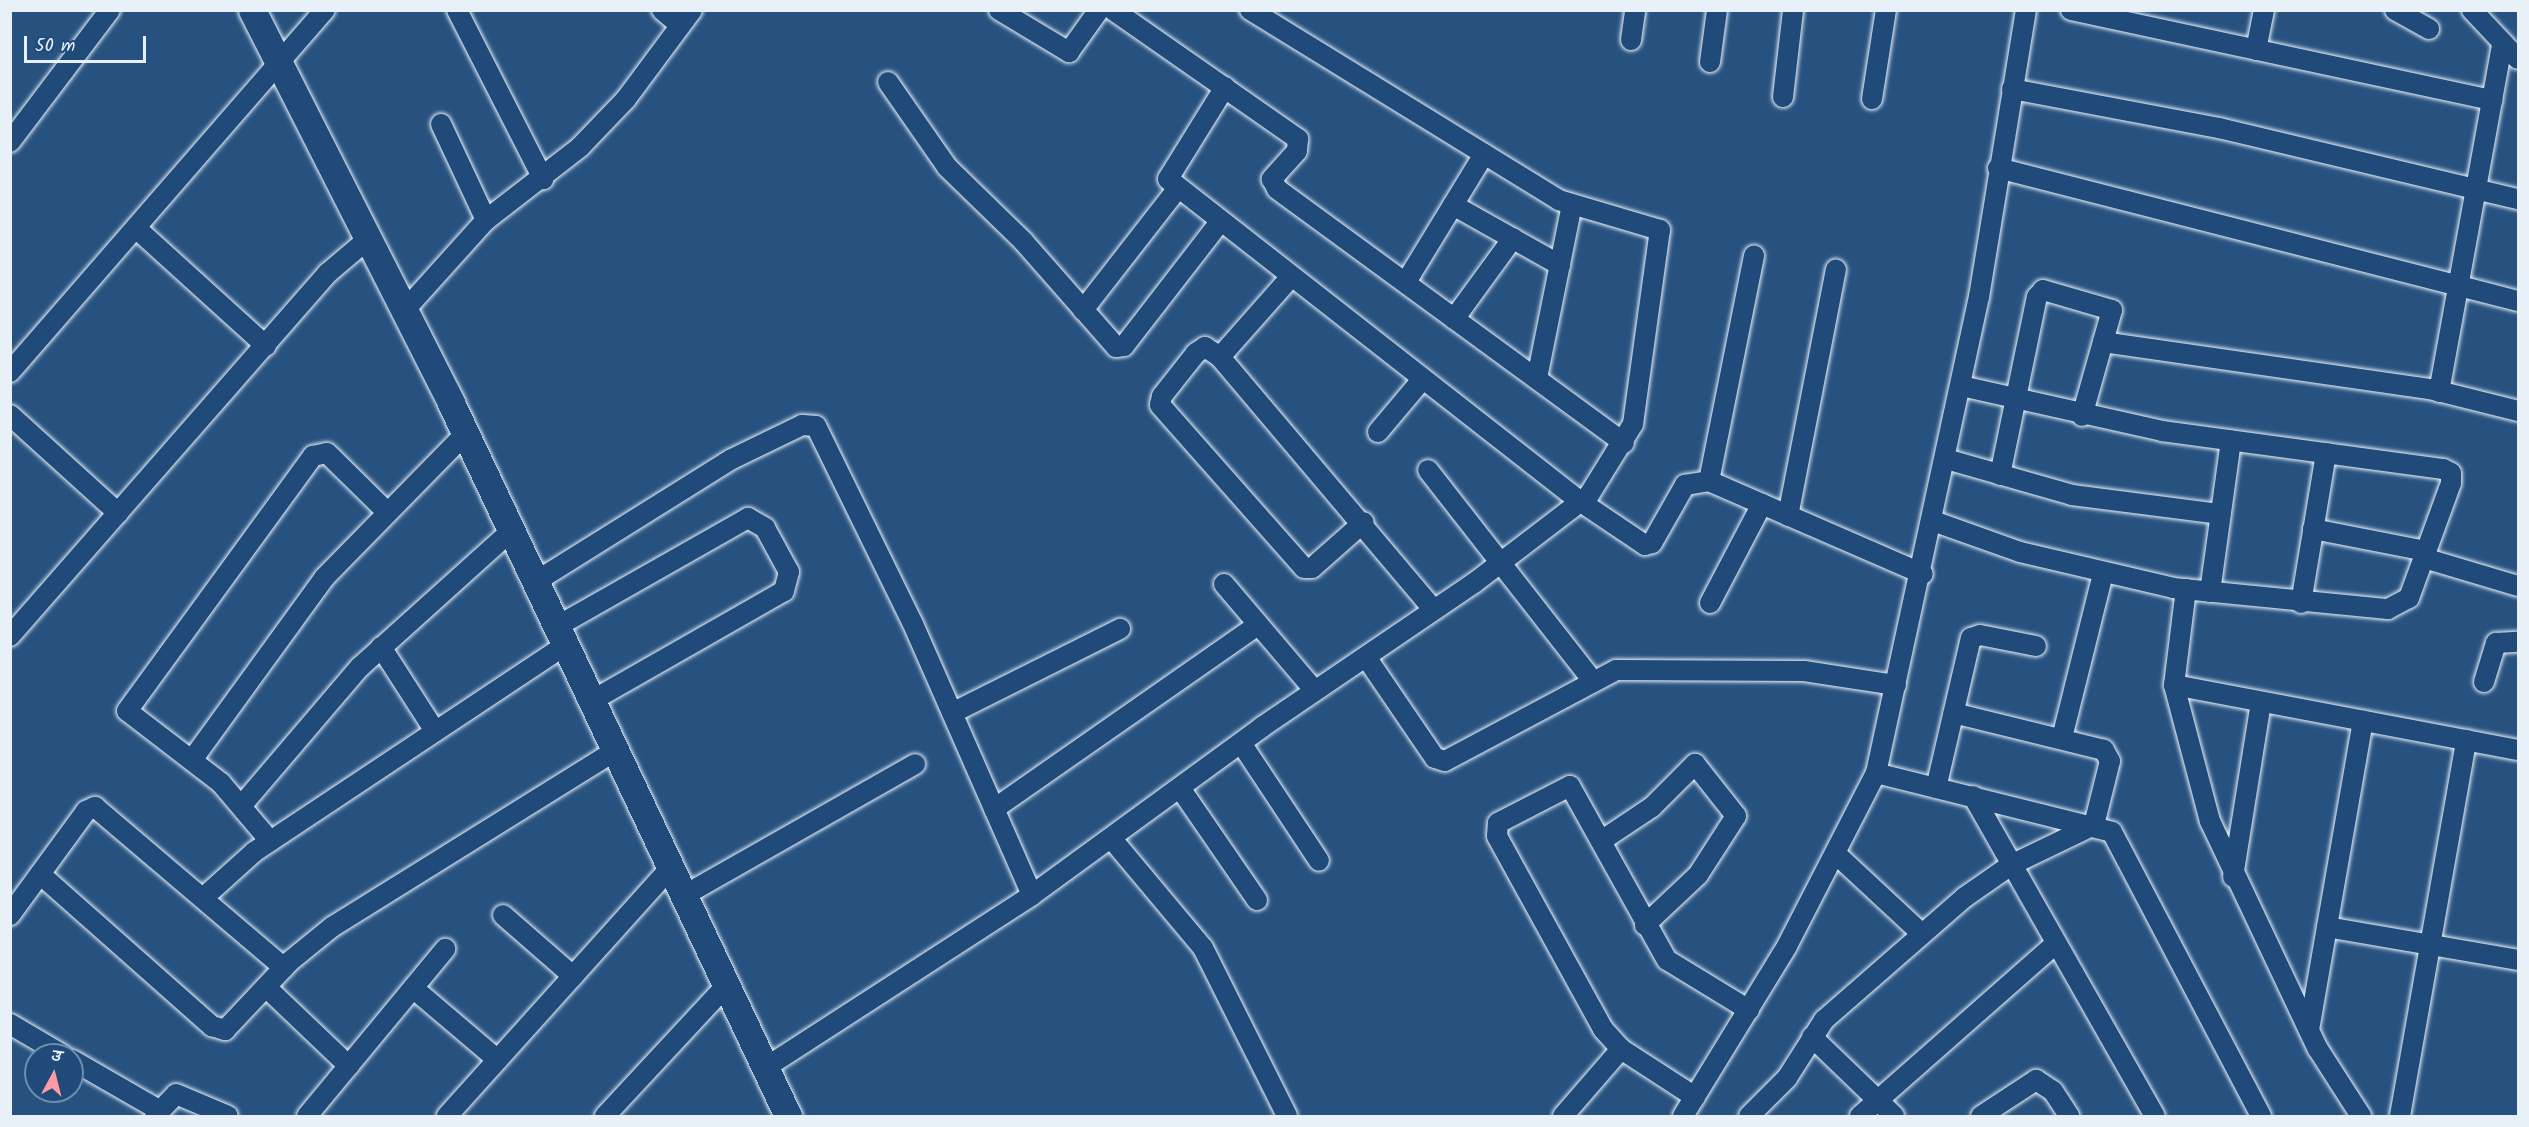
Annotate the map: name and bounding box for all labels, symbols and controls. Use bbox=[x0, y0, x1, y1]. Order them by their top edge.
scale bar bbox=[27, 24, 148, 62]
text: 50 m bbox=[35, 32, 75, 61]
north arrow bbox=[24, 1043, 84, 1103]
text: उ bbox=[49, 1044, 63, 1070]

